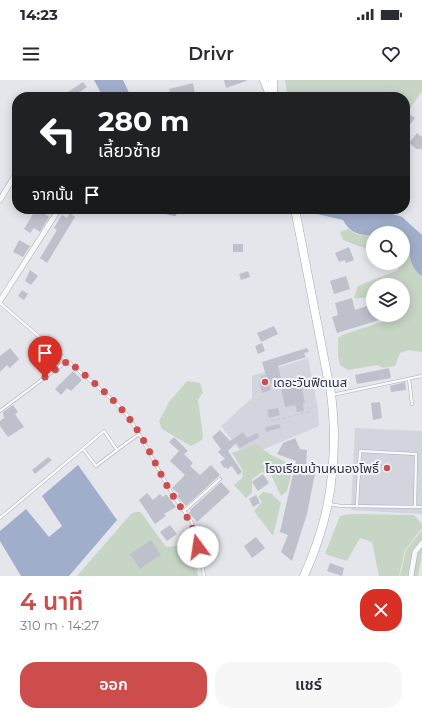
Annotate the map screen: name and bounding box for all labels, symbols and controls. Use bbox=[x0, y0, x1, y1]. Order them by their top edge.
text: 14:23 bbox=[20, 5, 58, 24]
icon: menu bbox=[20, 43, 42, 65]
text: Drivr bbox=[188, 43, 234, 65]
icon: heart bbox=[380, 43, 402, 65]
text: 280 m bbox=[98, 104, 189, 138]
icon: left bbox=[32, 108, 84, 160]
text: เลี้ยวซ้าย bbox=[98, 140, 161, 162]
icon: arrive bbox=[81, 184, 103, 206]
text: จากนั้น bbox=[32, 185, 73, 204]
map controls bbox=[366, 226, 410, 322]
button: search bbox=[366, 226, 410, 270]
button: layers bbox=[366, 278, 410, 322]
pin bbox=[28, 336, 62, 377]
icon: arrive bbox=[34, 342, 56, 364]
place label: เดอะวันฟิตเนส bbox=[273, 374, 347, 390]
marker: เดอะวันฟิตเนส bbox=[260, 377, 270, 387]
place label: โรงเรียนบ้านหนองโพธิ์ bbox=[265, 460, 379, 476]
marker: โรงเรียนบ้านหนองโพธิ์ bbox=[382, 463, 392, 473]
position arrow bbox=[177, 526, 219, 568]
text: 4 นาที bbox=[20, 587, 83, 616]
button: close bbox=[360, 589, 402, 631]
text: 310 m · 14:27 bbox=[20, 617, 99, 633]
button: ออก bbox=[20, 662, 207, 708]
button: แชร์ bbox=[215, 662, 402, 708]

